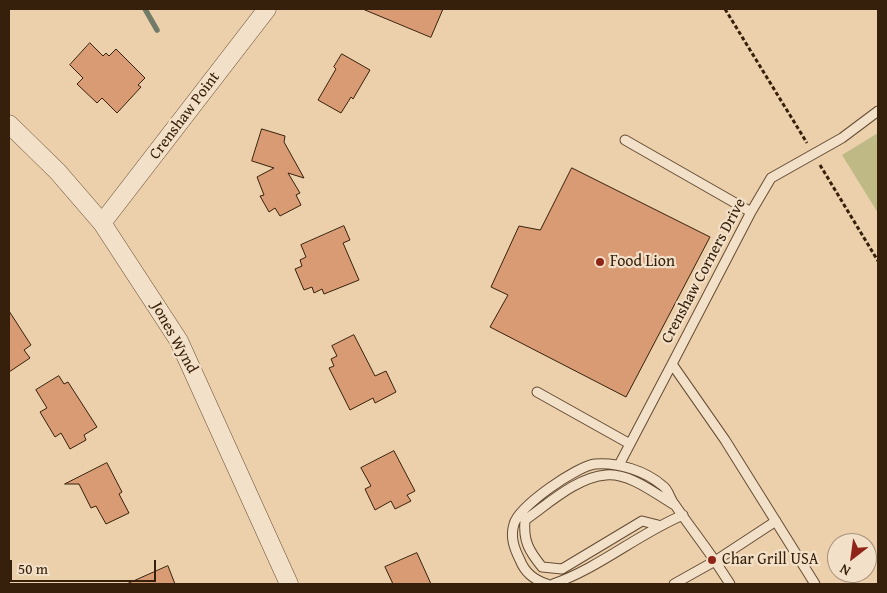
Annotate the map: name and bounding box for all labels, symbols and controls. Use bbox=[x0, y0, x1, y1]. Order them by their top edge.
street label: Crenshaw Point bbox=[146, 68, 224, 164]
street label: Crenshaw Corners Drive bbox=[658, 195, 750, 347]
place label: Food Lion bbox=[610, 252, 675, 272]
marker: Food Lion bbox=[594, 256, 606, 268]
street label: Jones Wynd bbox=[147, 299, 201, 377]
north arrow bbox=[827, 533, 877, 583]
scale bar bbox=[12, 550, 159, 582]
place label: Char Grill USA bbox=[722, 550, 818, 570]
marker: Char Grill USA bbox=[706, 554, 718, 566]
text: 50 m bbox=[18, 558, 48, 579]
text: N bbox=[836, 559, 854, 581]

